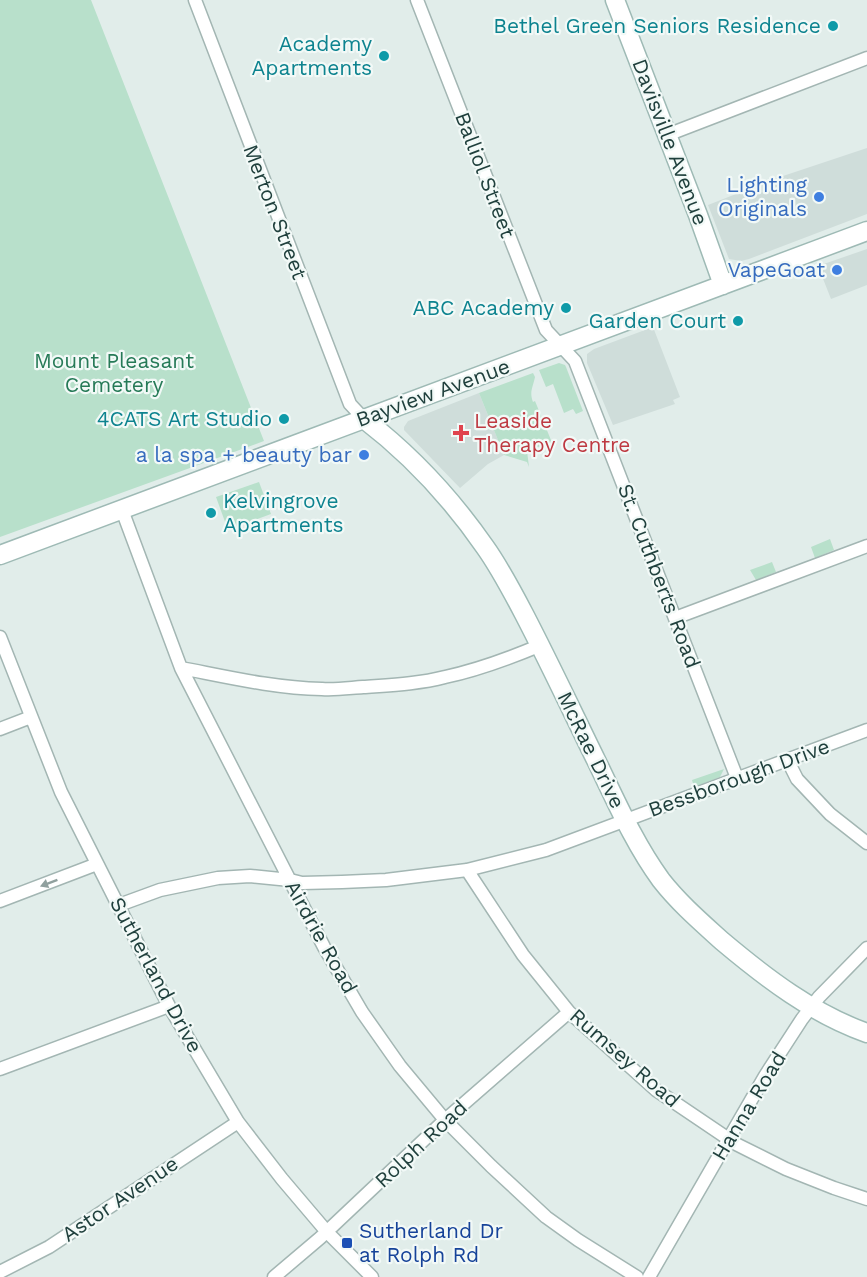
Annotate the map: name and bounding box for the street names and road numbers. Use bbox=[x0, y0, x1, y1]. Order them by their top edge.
street label: Davisville Avenue bbox=[627, 55, 714, 228]
street label: Balliol Street bbox=[450, 108, 521, 241]
street label: Merton Street bbox=[238, 141, 313, 283]
street label: Bayview Avenue bbox=[352, 353, 513, 432]
street label: St. Cuthberts Road bbox=[613, 480, 706, 672]
street label: McRae Drive bbox=[552, 687, 630, 812]
street label: Bessborough Drive bbox=[645, 733, 833, 822]
street label: Airdrie Road bbox=[280, 876, 363, 998]
street label: Sutherland Drive bbox=[105, 893, 208, 1057]
street label: Rumsey Road bbox=[565, 1003, 686, 1112]
street label: Hanna Road bbox=[706, 1047, 791, 1165]
street label: Rolph Road bbox=[369, 1095, 472, 1193]
street label: Astor Avenue bbox=[57, 1151, 183, 1247]

